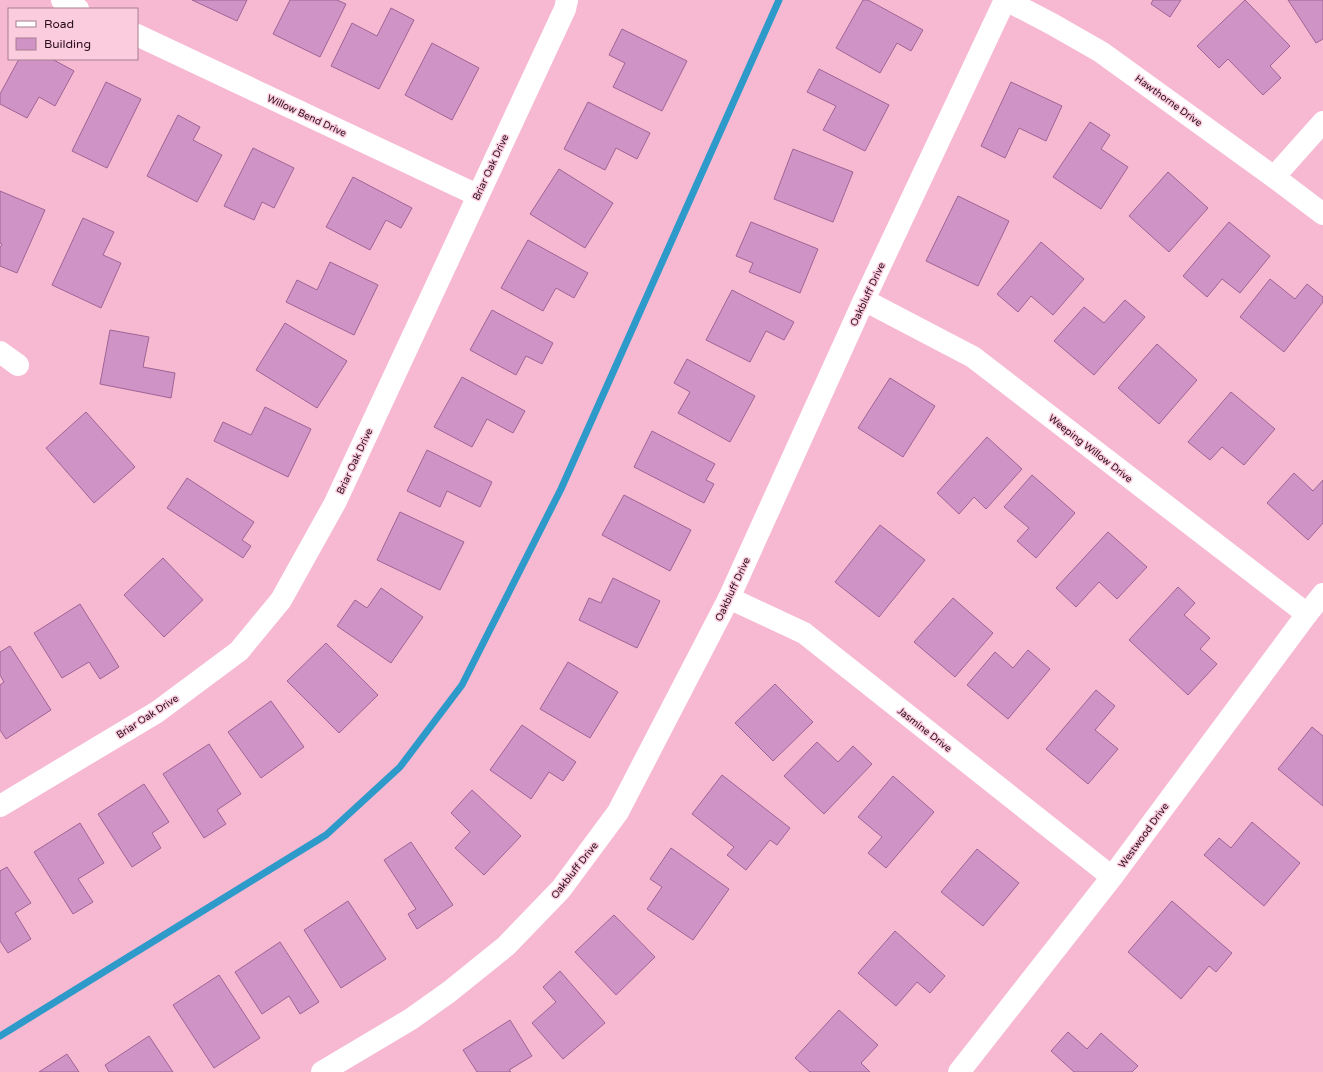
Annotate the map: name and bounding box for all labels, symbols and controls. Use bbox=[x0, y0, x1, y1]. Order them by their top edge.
legend bbox=[8, 8, 138, 60]
text: Road bbox=[44, 17, 74, 31]
text: Building bbox=[44, 37, 91, 51]
street label: Hawthorne Drive bbox=[1133, 72, 1205, 129]
street label: Willow Bend Drive bbox=[265, 92, 348, 140]
street label: Briar Oak Drive bbox=[470, 132, 512, 202]
street label: Oakbluff Drive bbox=[848, 260, 888, 328]
street label: Weeping Willow Drive bbox=[1046, 412, 1135, 486]
street label: Briar Oak Drive bbox=[334, 426, 376, 496]
street label: Oakbluff Drive bbox=[713, 555, 753, 623]
street label: Briar Oak Drive bbox=[114, 692, 181, 741]
street label: Jasmine Drive bbox=[895, 705, 954, 755]
street label: Westwood Drive bbox=[1116, 800, 1172, 870]
street label: Oakbluff Drive bbox=[549, 839, 601, 901]

